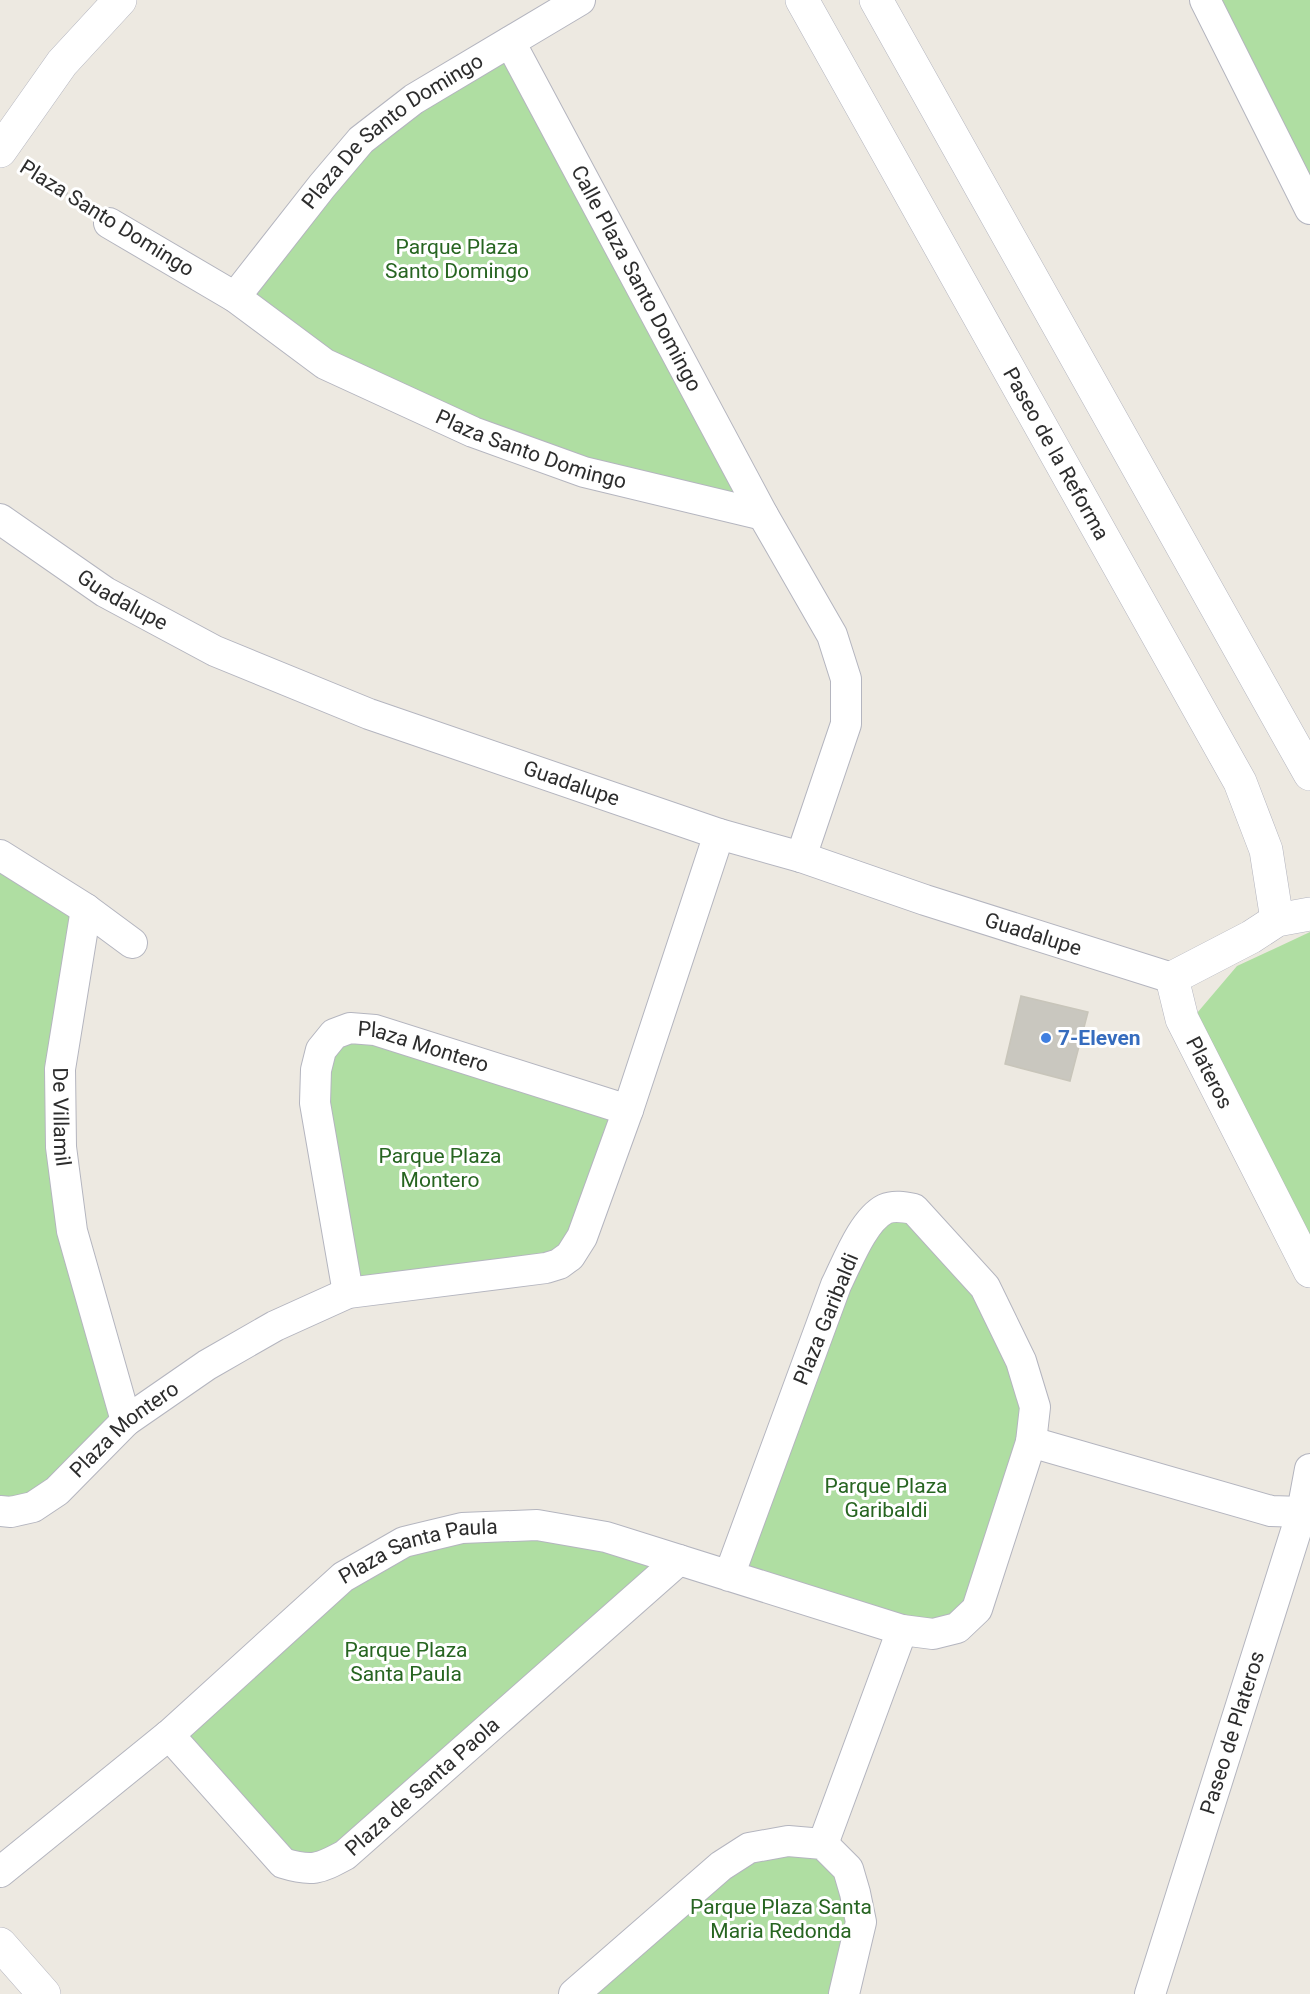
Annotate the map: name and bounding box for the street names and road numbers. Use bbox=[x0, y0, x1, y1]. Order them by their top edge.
street label: Plaza De Santo Domingo bbox=[297, 49, 487, 214]
street label: Plaza Santo Domingo bbox=[15, 155, 199, 281]
street label: Calle Plaza Santo Domingo bbox=[566, 161, 707, 395]
street label: Paseo de la Reforma bbox=[998, 363, 1114, 544]
street label: Plaza Santo Domingo bbox=[432, 405, 629, 494]
street label: Guadalupe bbox=[73, 564, 172, 635]
street label: Guadalupe bbox=[520, 756, 623, 811]
street label: Guadalupe bbox=[982, 908, 1085, 961]
street label: Plaza Montero bbox=[357, 1017, 492, 1077]
street label: Plateros bbox=[1181, 1033, 1238, 1113]
street label: De Villamil bbox=[48, 1067, 75, 1168]
street label: Plaza Garibaldi bbox=[789, 1250, 863, 1388]
street label: Plaza Montero bbox=[65, 1376, 183, 1483]
street label: Plaza Santa Paula bbox=[335, 1515, 498, 1589]
street label: Paseo de Plateros bbox=[1195, 1648, 1269, 1817]
street label: Plaza de Santa Paola bbox=[341, 1712, 504, 1861]

